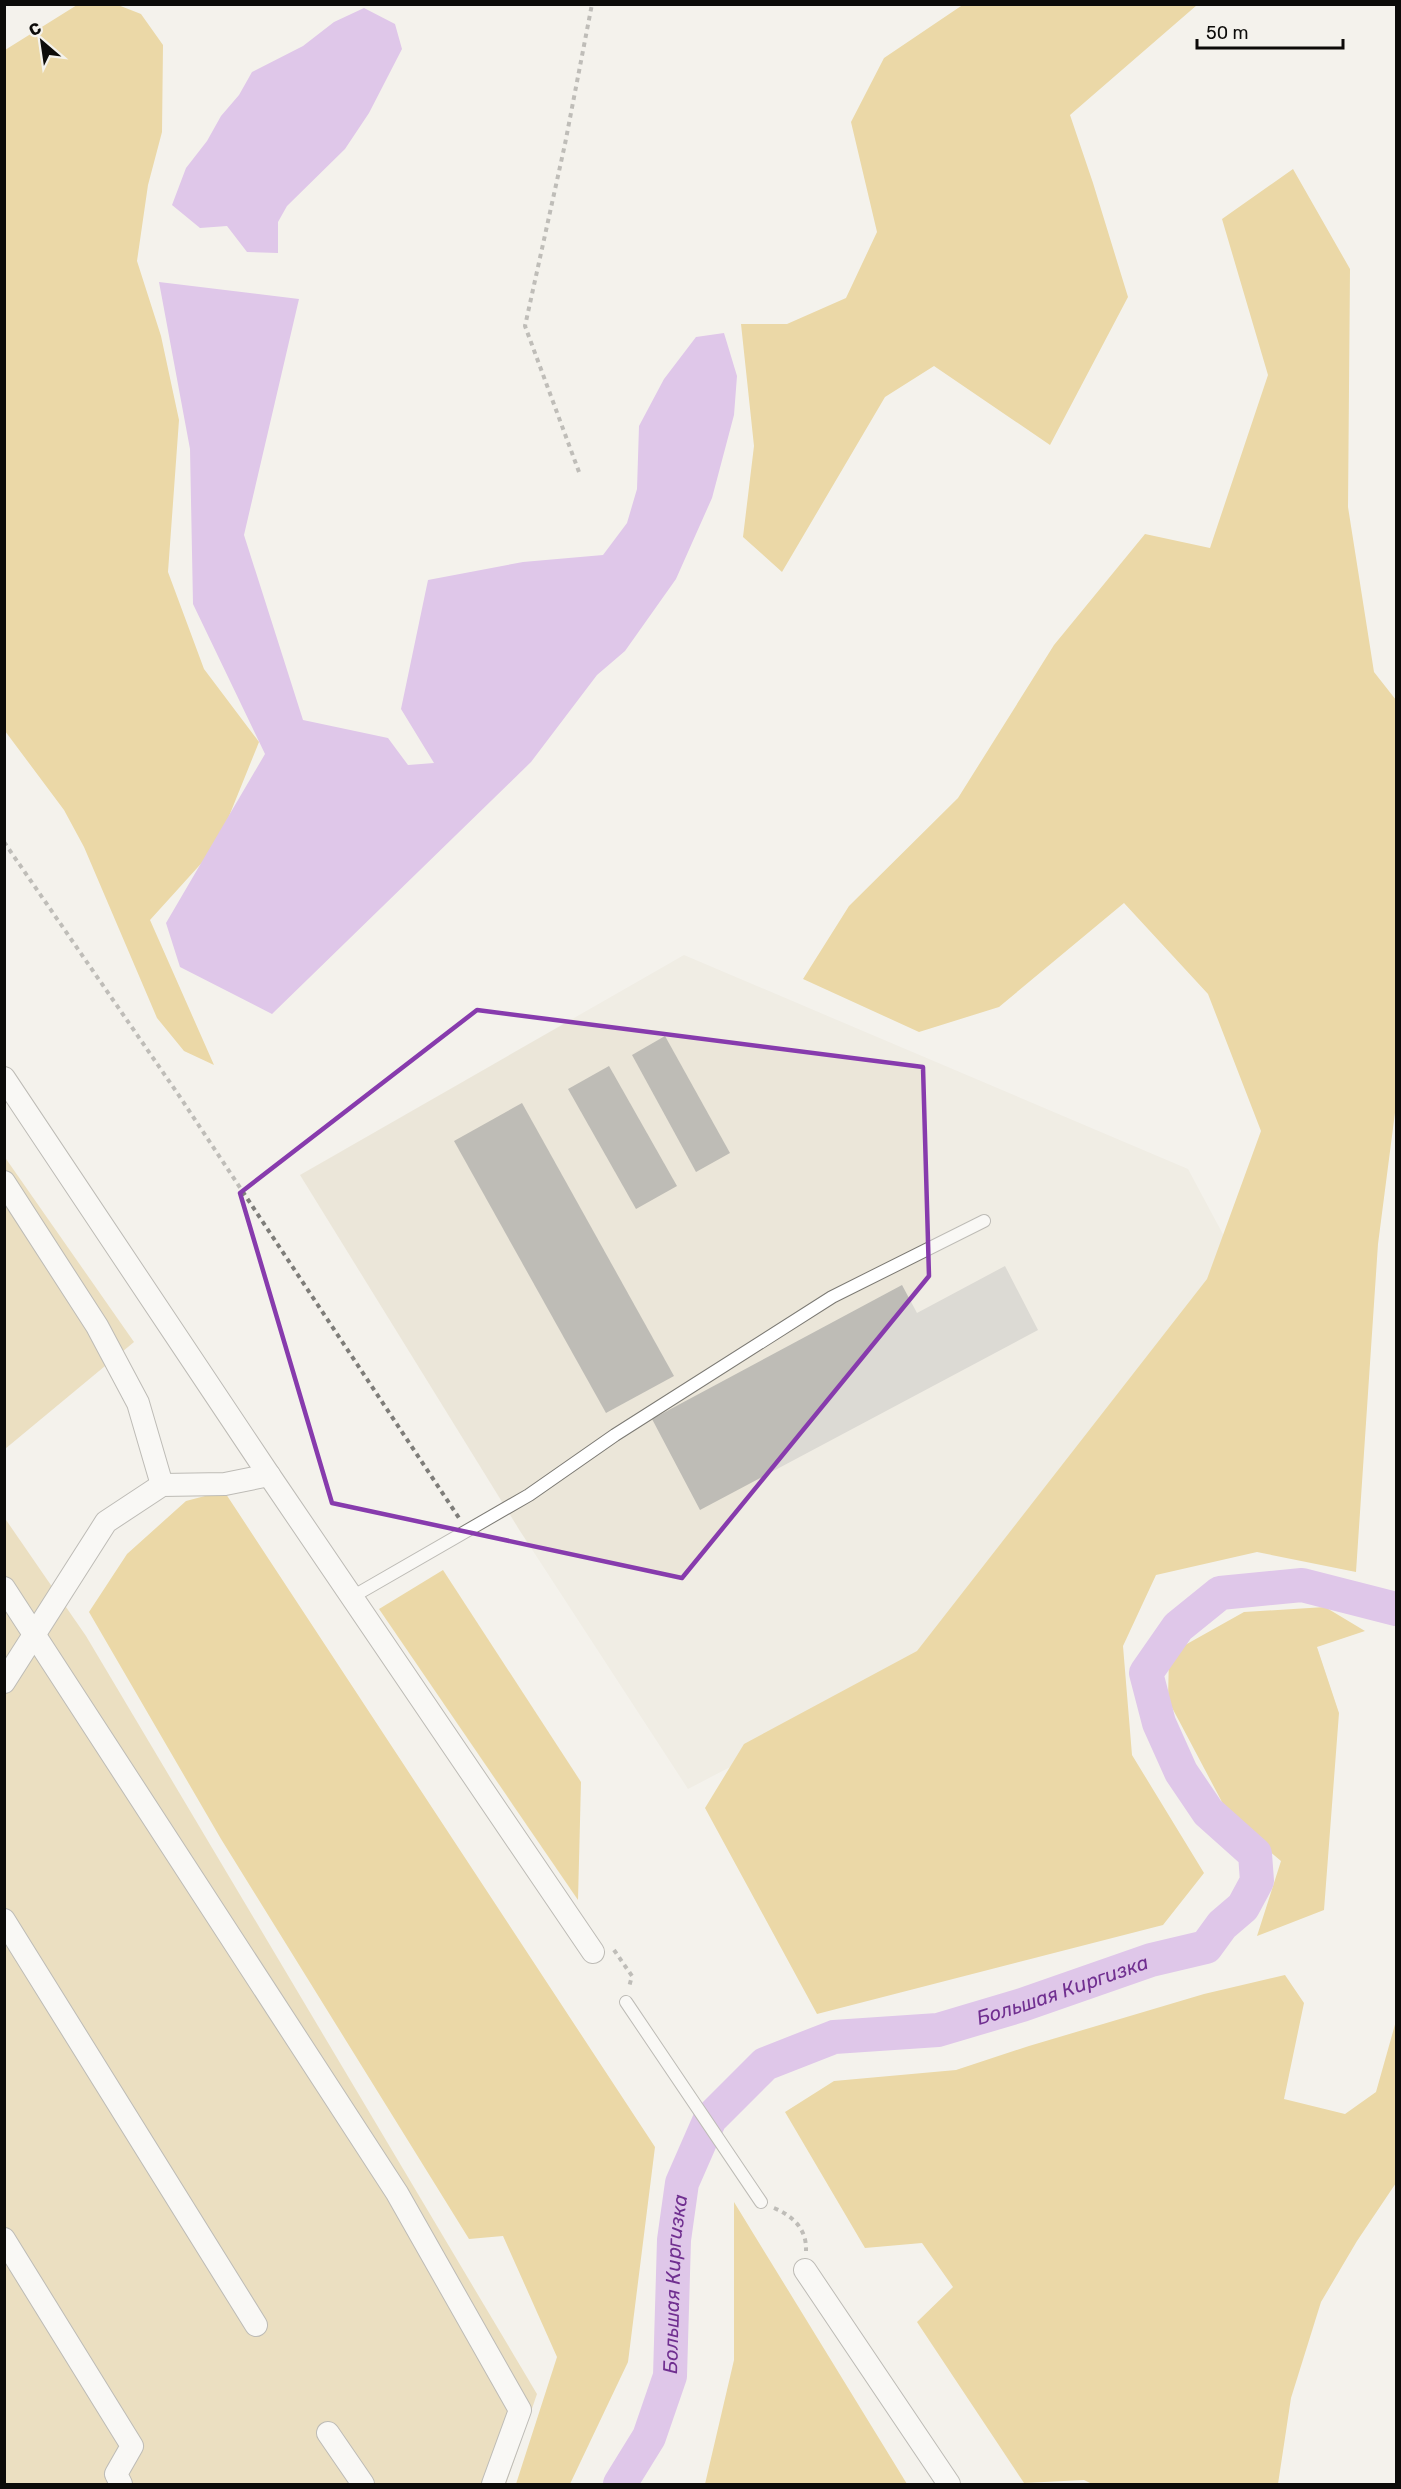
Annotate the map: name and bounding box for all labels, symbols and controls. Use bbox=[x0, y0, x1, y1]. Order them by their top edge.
north arrow bbox=[12, 12, 72, 72]
scale bar bbox=[1197, 12, 1342, 50]
text: С bbox=[25, 18, 44, 40]
text: 50 m bbox=[1206, 22, 1249, 44]
water label: Большая Киргизка bbox=[974, 1950, 1152, 2030]
water label: Большая Киргизка bbox=[658, 2192, 692, 2374]

